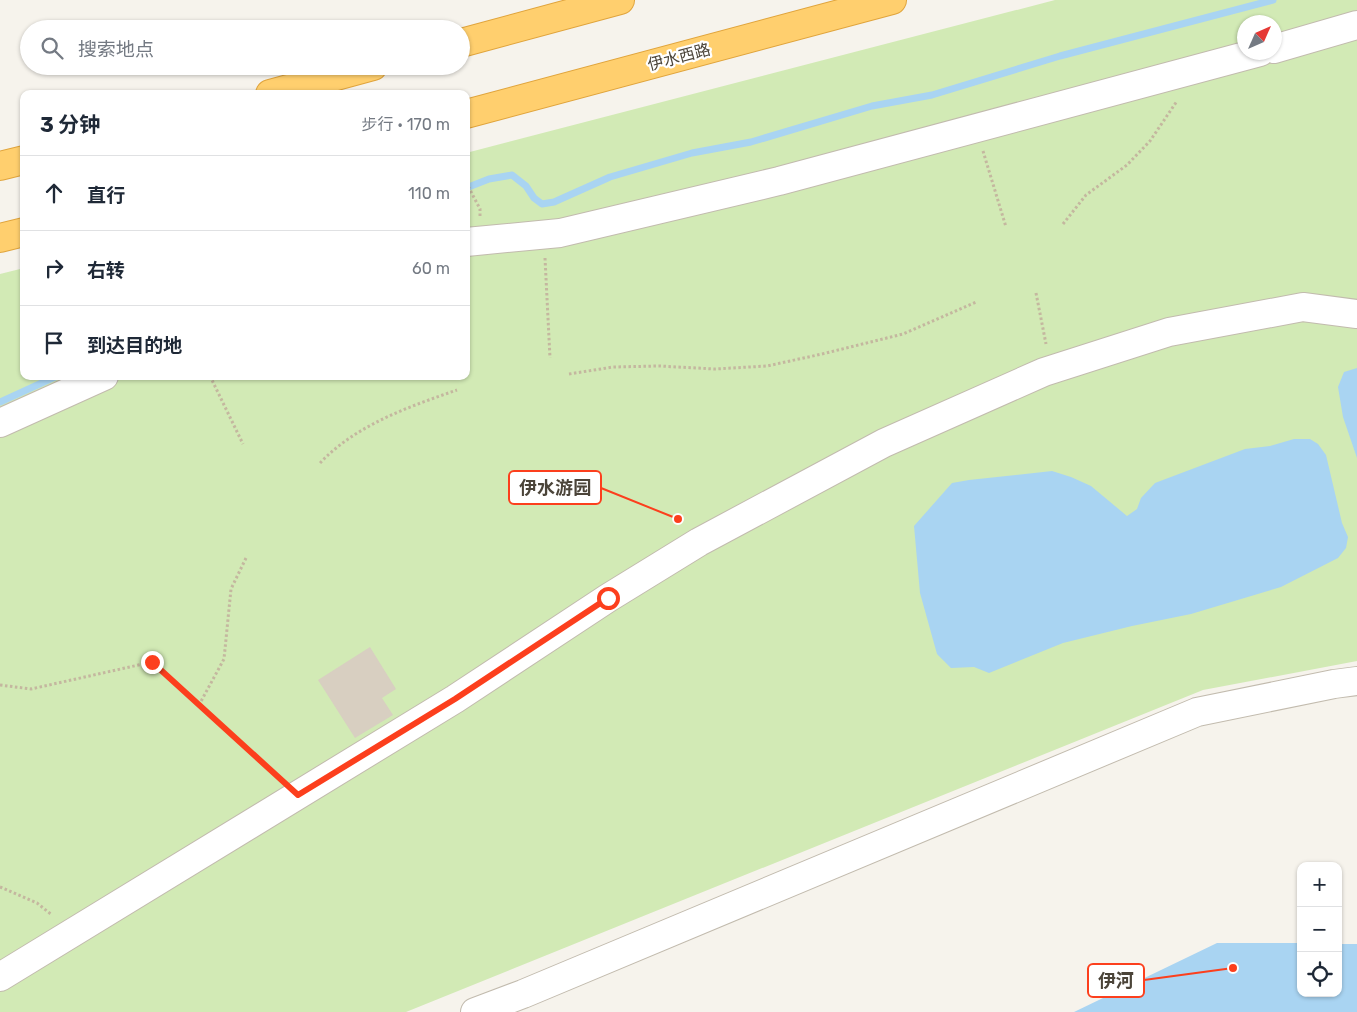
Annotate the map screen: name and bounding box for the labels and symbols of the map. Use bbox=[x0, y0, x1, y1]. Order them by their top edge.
north arrow bbox=[1237, 15, 1282, 60]
street label: 伊水西路 bbox=[646, 40, 712, 74]
callout: 伊水游园 bbox=[509, 471, 601, 504]
text: 伊水游园 bbox=[519, 477, 591, 499]
route start bbox=[597, 587, 620, 610]
route end bbox=[141, 651, 164, 674]
callout: 伊河 bbox=[1088, 964, 1144, 997]
text: 伊河 bbox=[1098, 970, 1134, 992]

